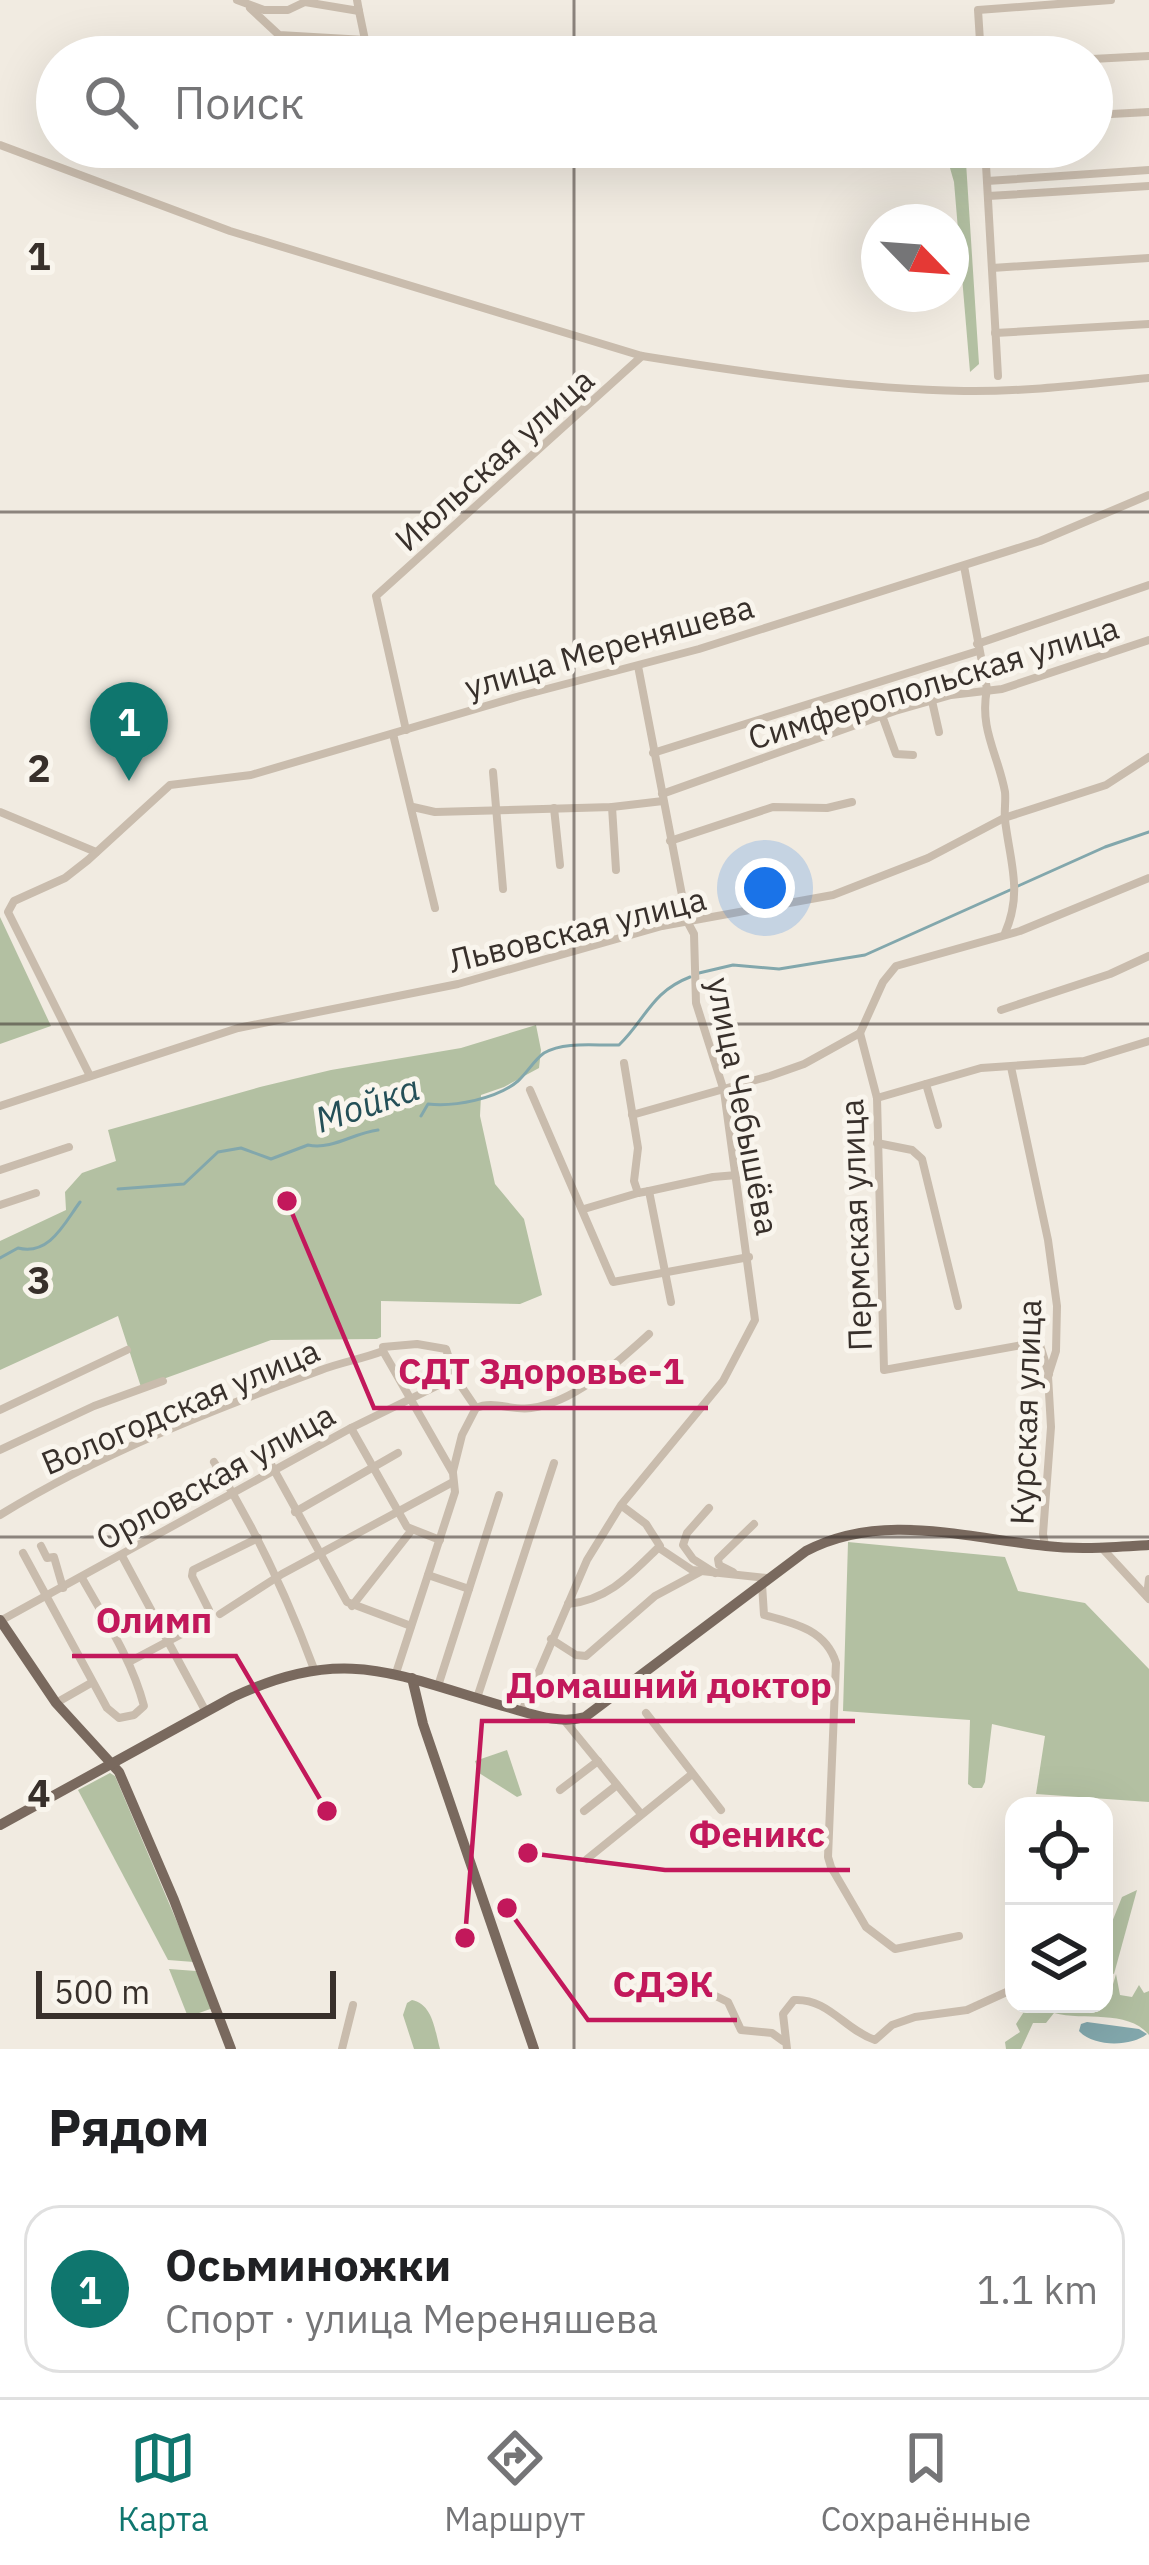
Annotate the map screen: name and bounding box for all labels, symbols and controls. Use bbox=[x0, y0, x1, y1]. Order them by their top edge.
search box bbox=[36, 36, 1113, 168]
icon: search bbox=[78, 69, 144, 135]
text: Поиск bbox=[174, 73, 304, 131]
north arrow bbox=[861, 204, 969, 312]
text: 1 bbox=[27, 230, 51, 281]
street label: Июльская улица bbox=[385, 358, 603, 560]
street label: улица Мереняшева bbox=[459, 584, 759, 708]
street label: Симферопольская улица bbox=[742, 605, 1124, 759]
pin: 1 bbox=[90, 682, 168, 781]
text: 2 bbox=[27, 742, 51, 793]
your location bbox=[735, 858, 795, 918]
street label: Львовская улица bbox=[444, 876, 710, 982]
street label: улица Чебышёва bbox=[698, 974, 790, 1238]
water label: Мойка bbox=[308, 1063, 426, 1143]
street label: Пермская улица bbox=[829, 1098, 881, 1352]
text: 3 bbox=[27, 1254, 51, 1305]
street label: Курская улица bbox=[1000, 1299, 1050, 1525]
street label: Вологодская улица bbox=[35, 1328, 325, 1484]
callout: СДТ Здоровье-1 bbox=[374, 1336, 708, 1408]
text: СДТ Здоровье-1 bbox=[398, 1347, 684, 1394]
street label: Орловская улица bbox=[88, 1393, 342, 1559]
callout: Олимп bbox=[72, 1584, 236, 1656]
text: Олимп bbox=[96, 1596, 212, 1643]
callout: Домашний доктор bbox=[482, 1649, 855, 1721]
text: Домашний доктор bbox=[506, 1661, 832, 1708]
text: 4 bbox=[27, 1767, 51, 1818]
map controls bbox=[1005, 1797, 1113, 2013]
button: locate bbox=[1005, 1797, 1113, 1905]
callout: Феникс bbox=[665, 1798, 850, 1870]
text: Феникс bbox=[689, 1810, 825, 1857]
button: layers bbox=[1005, 1905, 1113, 2013]
callout: СДЭК bbox=[588, 1948, 737, 2020]
text: СДЭК bbox=[612, 1960, 714, 2007]
scale bar bbox=[36, 1965, 336, 2018]
text: 500 m bbox=[54, 1970, 150, 2013]
text: Рядом bbox=[48, 2094, 210, 2160]
text: Осьминожки bbox=[165, 2235, 451, 2293]
text: 1 bbox=[78, 2264, 102, 2315]
text: 1.1 km bbox=[977, 2264, 1098, 2315]
text: Спорт · улица Мереняшева bbox=[165, 2293, 658, 2344]
tab: Карта bbox=[118, 2425, 209, 2540]
tab: Маршрут bbox=[444, 2425, 585, 2540]
tab: Сохранённые bbox=[821, 2425, 1031, 2540]

